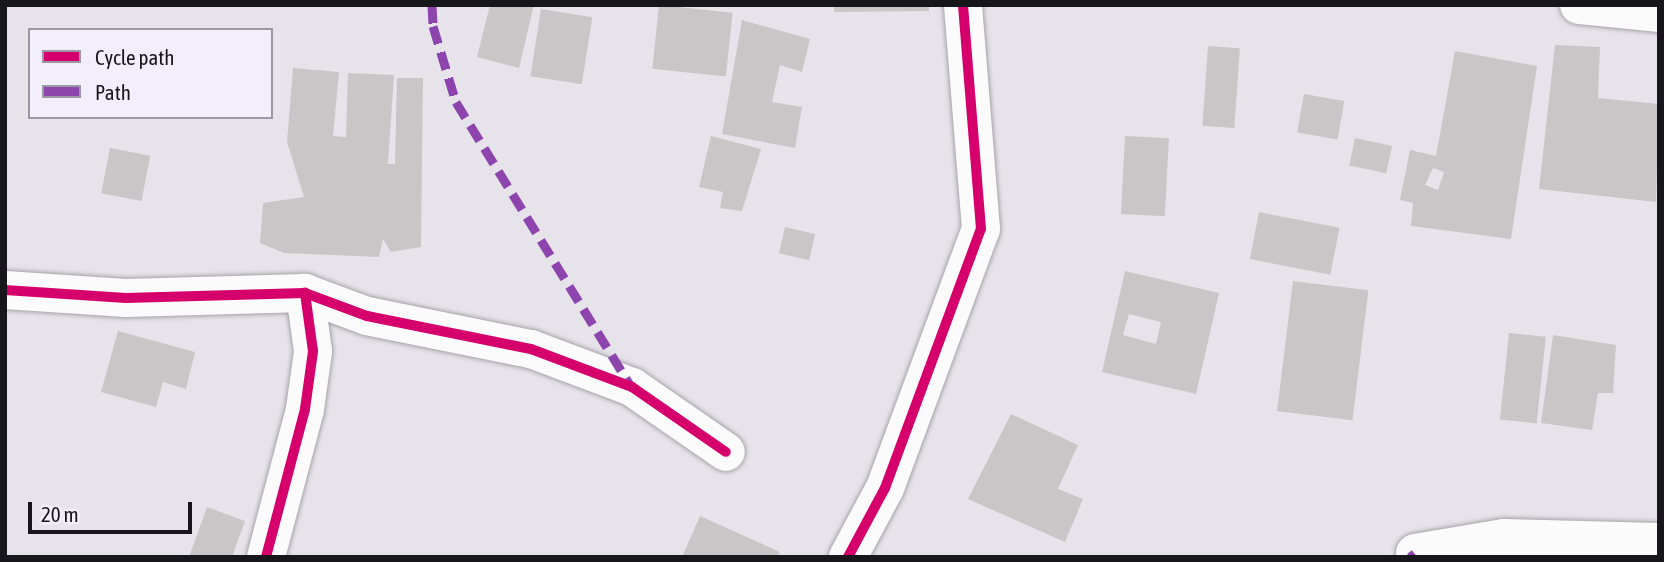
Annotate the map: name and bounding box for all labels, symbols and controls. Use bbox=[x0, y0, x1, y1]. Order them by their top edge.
legend bbox=[28, 28, 273, 119]
text: Cycle path bbox=[95, 45, 174, 69]
text: Path bbox=[95, 80, 131, 104]
scale bar bbox=[32, 489, 196, 532]
text: 20 m bbox=[41, 502, 79, 526]

